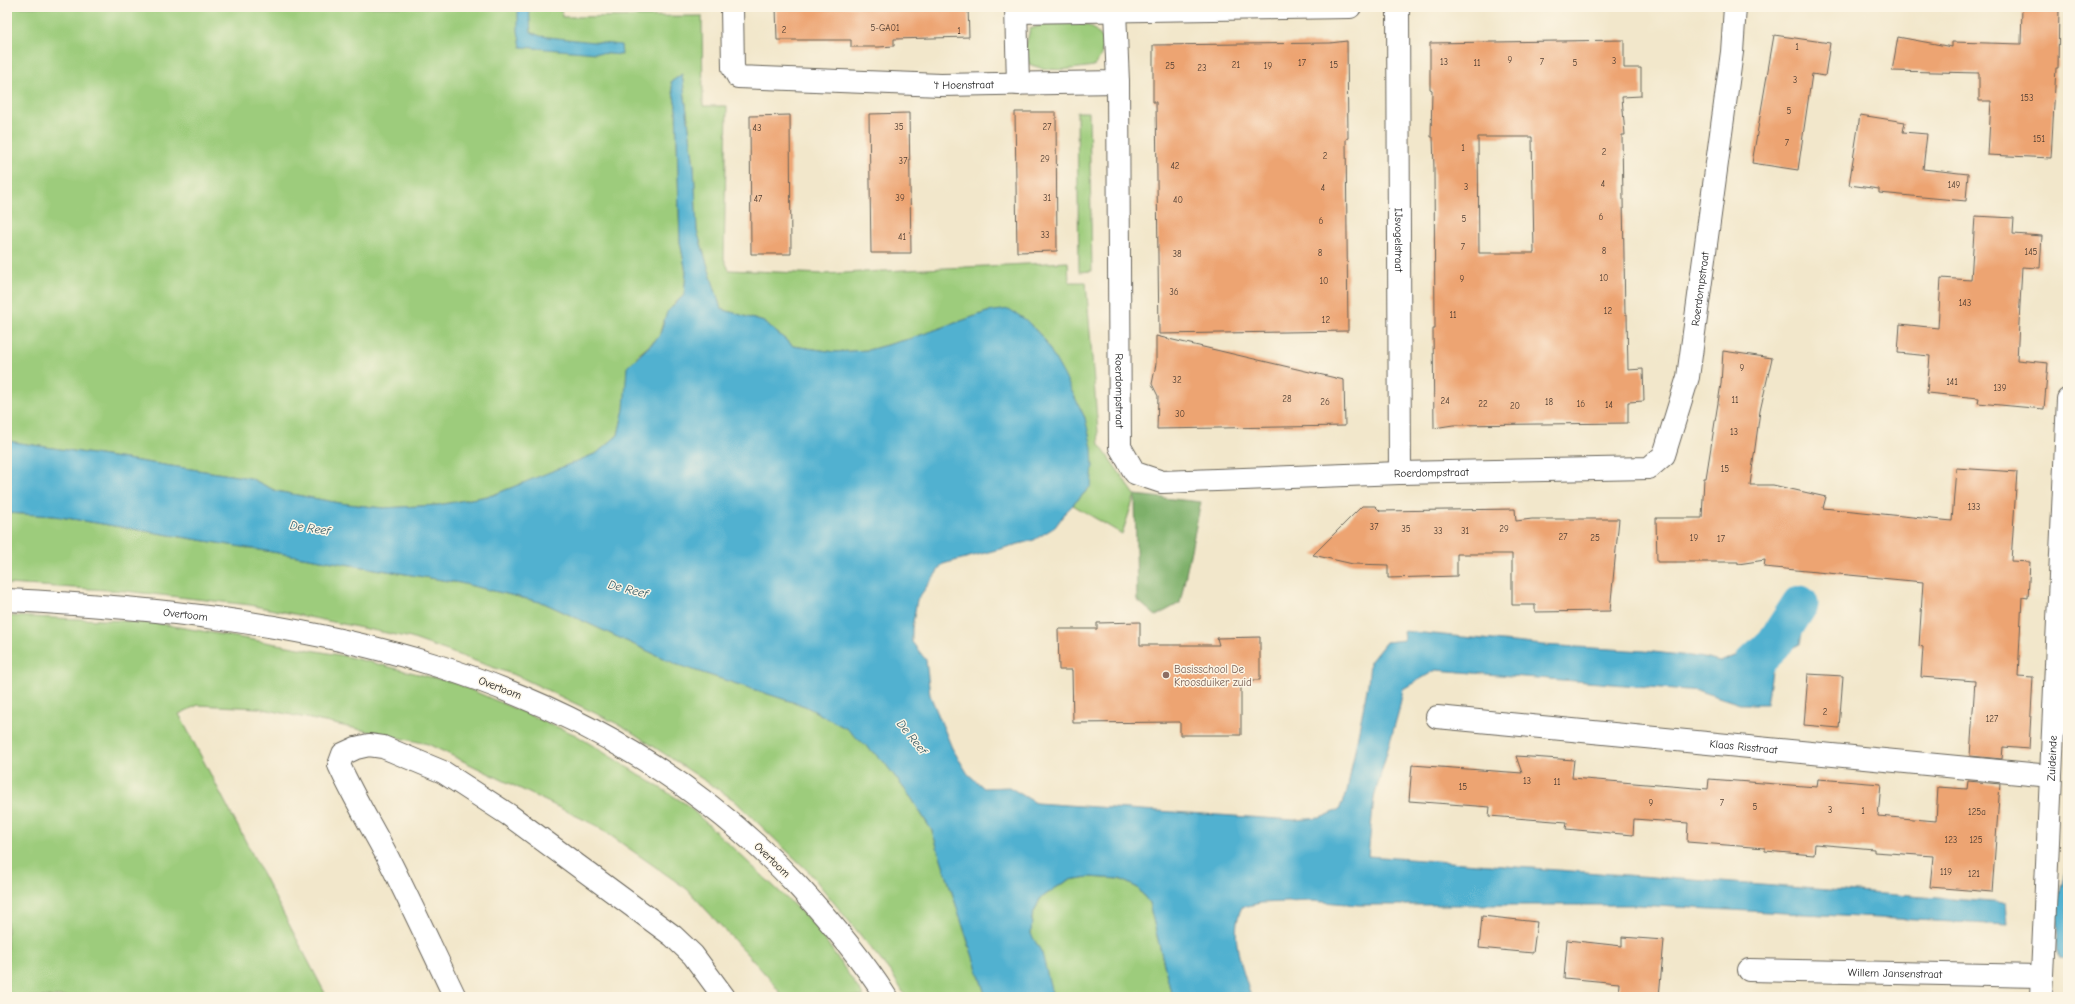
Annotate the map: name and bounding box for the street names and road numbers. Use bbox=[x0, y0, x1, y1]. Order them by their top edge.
street label: 't Hoenstraat bbox=[933, 78, 995, 92]
street label: IJsvogelstraat bbox=[1392, 208, 1406, 273]
street label: Roerdompstraat bbox=[1688, 250, 1711, 327]
street label: Roerdompstraat bbox=[1113, 354, 1126, 429]
street label: Roerdompstraat bbox=[1394, 465, 1470, 480]
street label: Overtoom bbox=[162, 605, 209, 623]
street label: Overtoom bbox=[477, 674, 523, 702]
street label: Zuideinde bbox=[2044, 735, 2059, 781]
street label: Klaas Risstraat bbox=[1709, 737, 1779, 756]
street label: Overtoom bbox=[751, 840, 793, 880]
street label: Willem Jansenstraat bbox=[1848, 966, 1943, 980]

